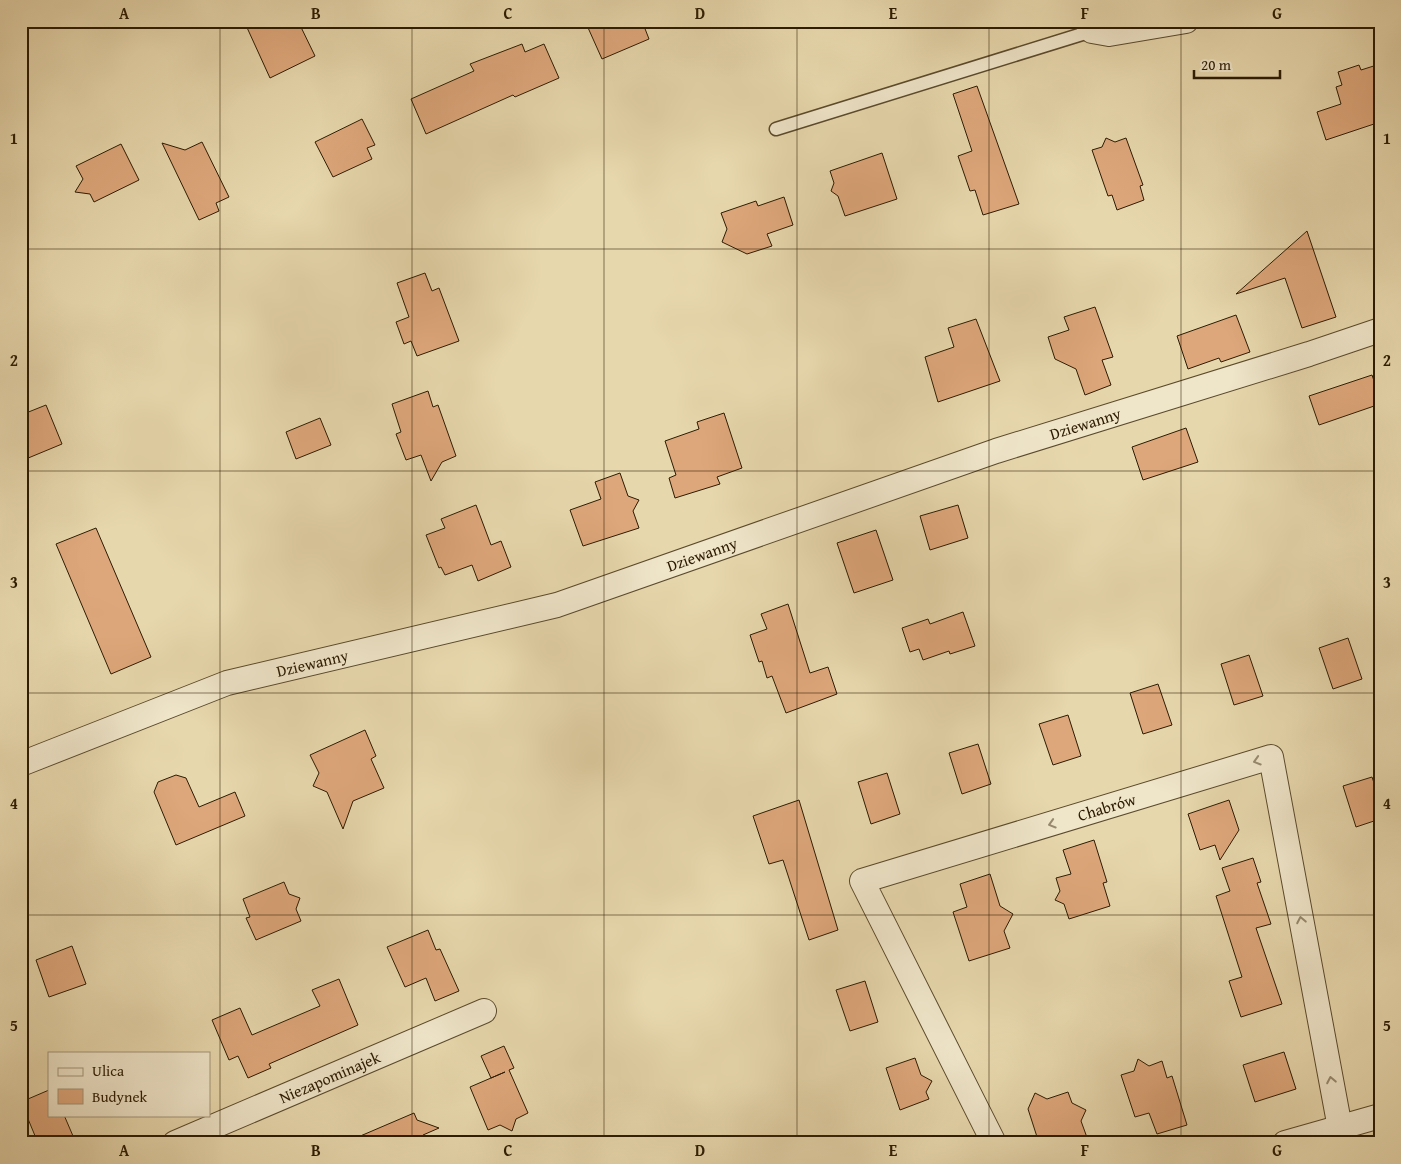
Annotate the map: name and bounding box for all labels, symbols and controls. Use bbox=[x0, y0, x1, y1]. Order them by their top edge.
text: A bbox=[119, 1, 130, 25]
text: B bbox=[311, 1, 321, 25]
text: C bbox=[503, 1, 513, 25]
text: D bbox=[695, 1, 705, 25]
text: E bbox=[889, 1, 898, 25]
text: F bbox=[1081, 1, 1089, 25]
text: G bbox=[1272, 1, 1282, 25]
scale bar bbox=[1194, 48, 1280, 80]
text: 20 m bbox=[1201, 54, 1232, 75]
text: 1 bbox=[10, 126, 18, 150]
text: 1 bbox=[1383, 126, 1391, 150]
text: 2 bbox=[10, 348, 18, 372]
text: 2 bbox=[1383, 348, 1391, 372]
street label: Dziewanny bbox=[1047, 401, 1124, 446]
street label: Dziewanny bbox=[663, 531, 741, 578]
text: 3 bbox=[10, 570, 18, 594]
text: 3 bbox=[1383, 570, 1391, 594]
street label: Dziewanny bbox=[274, 643, 351, 683]
one-way arrow bbox=[1254, 756, 1262, 766]
street label: Chabrów bbox=[1075, 787, 1139, 827]
text: 4 bbox=[10, 791, 18, 815]
text: 4 bbox=[1383, 791, 1391, 815]
one-way arrow bbox=[1048, 818, 1056, 828]
one-way arrow bbox=[1297, 915, 1307, 924]
text: 5 bbox=[10, 1013, 18, 1037]
text: 5 bbox=[1383, 1013, 1391, 1037]
street label: Niezapominajek bbox=[275, 1044, 385, 1109]
legend bbox=[48, 1052, 210, 1116]
text: Ulica bbox=[92, 1060, 124, 1081]
one-way arrow bbox=[1326, 1075, 1337, 1084]
text: Budynek bbox=[92, 1086, 148, 1107]
text: A bbox=[119, 1138, 130, 1162]
text: B bbox=[311, 1138, 321, 1162]
text: C bbox=[503, 1138, 513, 1162]
text: D bbox=[695, 1138, 705, 1162]
text: E bbox=[889, 1138, 898, 1162]
text: F bbox=[1081, 1138, 1089, 1162]
text: G bbox=[1272, 1138, 1282, 1162]

